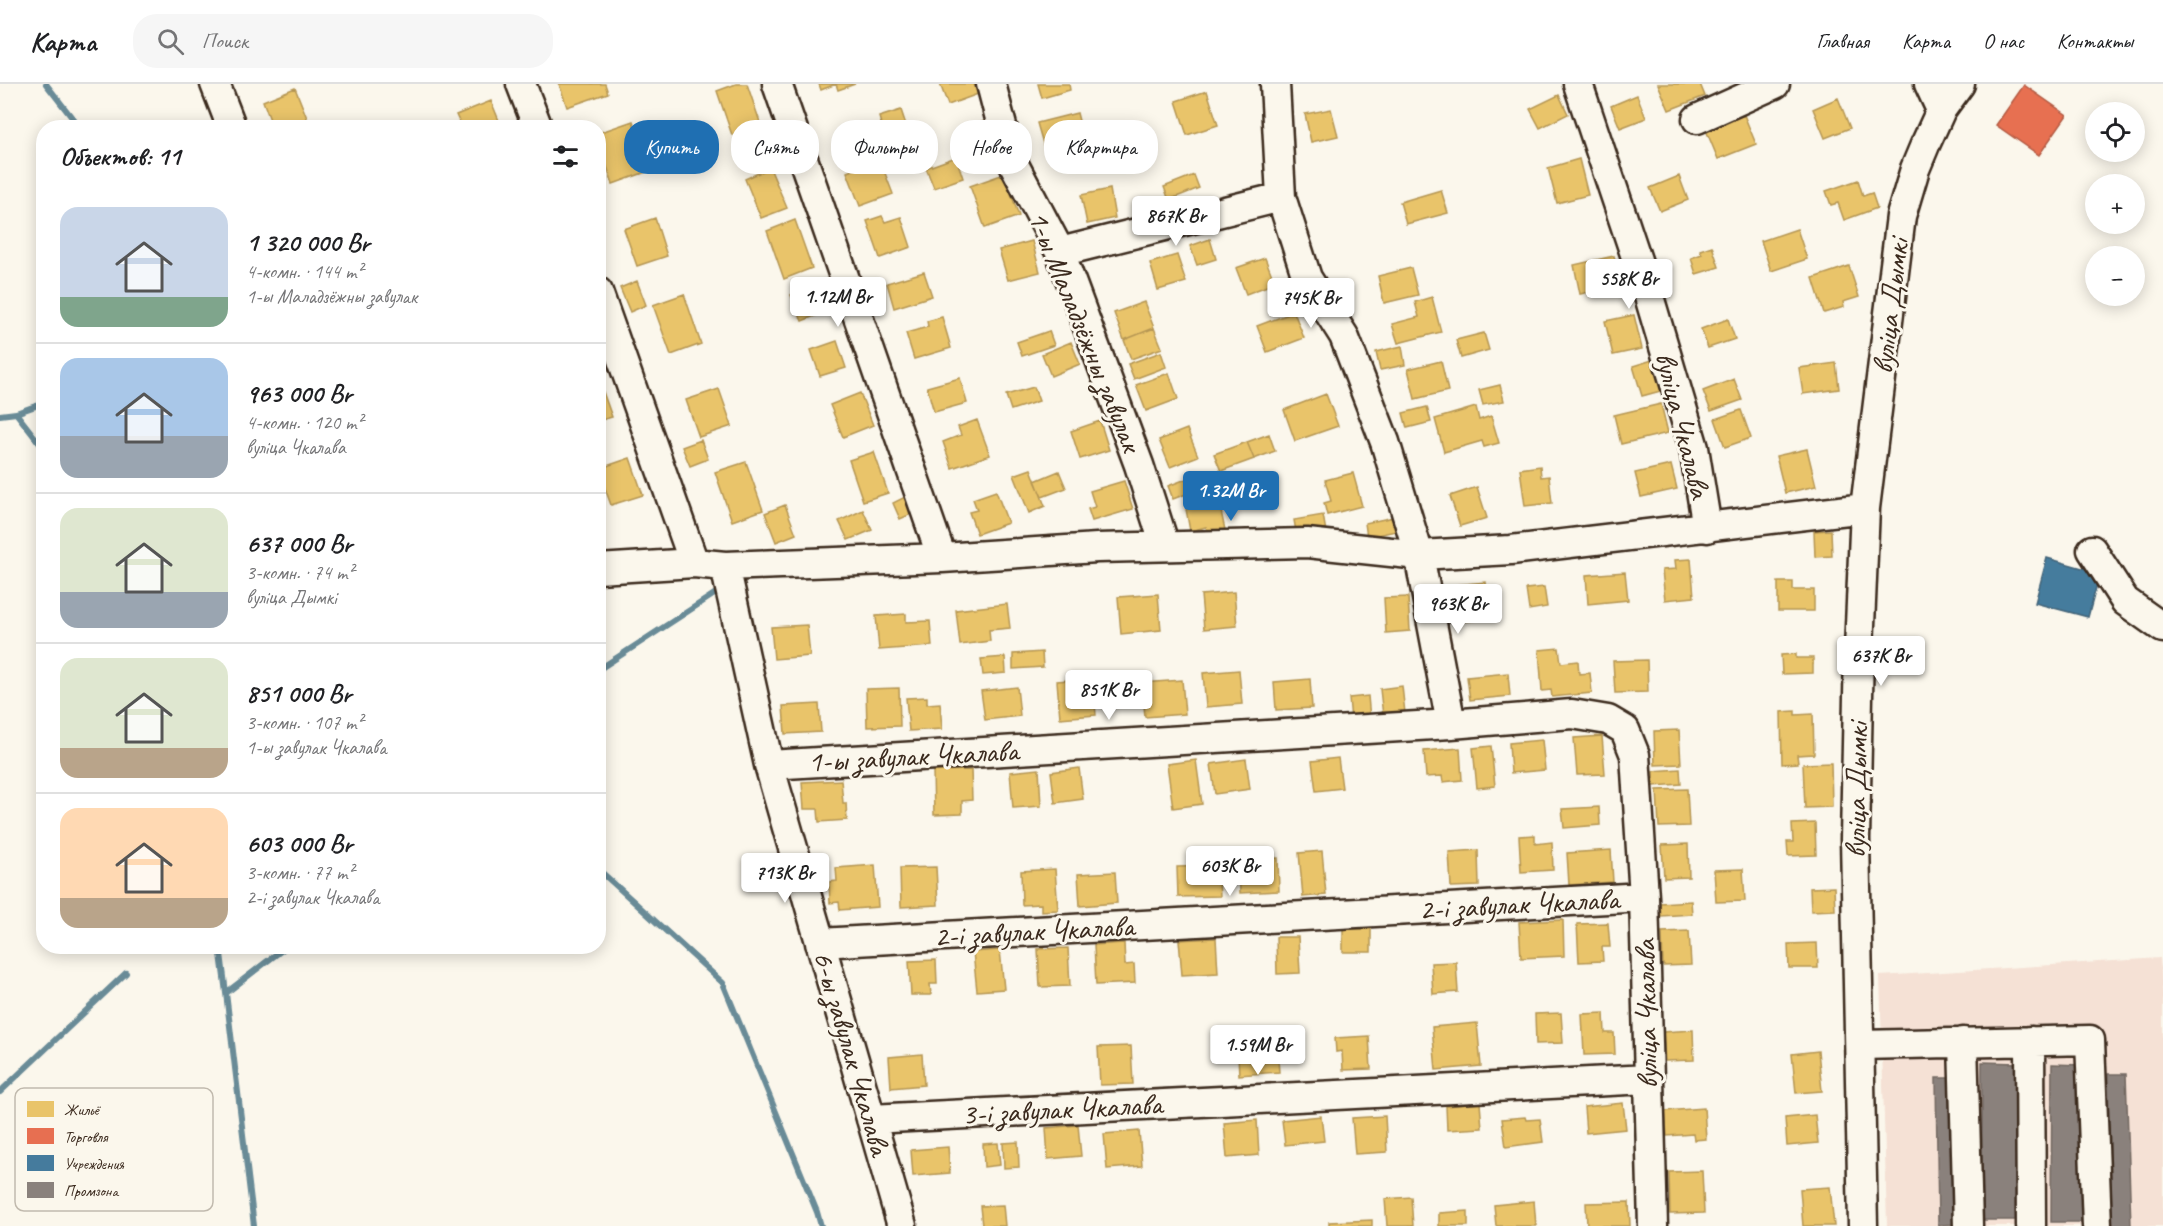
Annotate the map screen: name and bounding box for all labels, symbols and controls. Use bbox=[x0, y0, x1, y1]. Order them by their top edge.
search box bbox=[133, 14, 553, 68]
text: Карта bbox=[30, 24, 97, 59]
icon: search bbox=[154, 25, 187, 58]
text: Поиск bbox=[202, 27, 248, 55]
text: Главная bbox=[1816, 28, 1869, 54]
text: Карта bbox=[1902, 28, 1950, 54]
text: О нас bbox=[1983, 28, 2024, 54]
text: Контакты bbox=[2057, 28, 2133, 54]
map controls bbox=[2085, 102, 2145, 306]
button: locate bbox=[2085, 102, 2145, 162]
chip: Купить bbox=[624, 120, 719, 174]
chip: Снять bbox=[731, 120, 819, 174]
chip: Фильтры bbox=[831, 120, 938, 174]
chip: Новое bbox=[950, 120, 1032, 174]
chip: Квартира bbox=[1044, 120, 1158, 174]
text: Объектов: 11 bbox=[60, 140, 180, 173]
icon: filters bbox=[549, 140, 582, 173]
button: + bbox=[2085, 174, 2145, 234]
pin: 867K Br bbox=[1121, 196, 1231, 247]
text: 867K Br bbox=[1146, 203, 1206, 228]
street label: 1-ы Маладзёжны завулак bbox=[1019, 205, 1152, 460]
text: 1 320 000 Br bbox=[246, 226, 370, 259]
icon: home bbox=[108, 231, 180, 303]
street label: вуліца Дымкі bbox=[1863, 233, 1918, 376]
button: − bbox=[2085, 246, 2145, 306]
text: 4-комн. · 144 m² bbox=[246, 259, 363, 284]
pin: 558K Br bbox=[1574, 259, 1684, 310]
text: 558K Br bbox=[1600, 266, 1658, 291]
pin: 1.12M Br bbox=[776, 277, 900, 328]
pin: 745K Br bbox=[1256, 278, 1366, 329]
text: 1-ы Маладзёжны завулак bbox=[246, 284, 417, 309]
text: 1.12M Br bbox=[804, 284, 872, 309]
text: 745K Br bbox=[1281, 285, 1341, 310]
street label: вуліца Чкалава bbox=[1647, 348, 1720, 504]
text: 963 000 Br bbox=[246, 377, 352, 410]
icon: home bbox=[108, 382, 180, 454]
text: 4-комн. · 120 m² bbox=[246, 410, 363, 435]
text: вуліца Чкалава bbox=[246, 435, 345, 460]
pin: 1.32M Br bbox=[1169, 471, 1293, 522]
text: 1.32M Br bbox=[1197, 478, 1265, 503]
text: 637 000 Br bbox=[246, 527, 352, 560]
icon: home bbox=[108, 532, 180, 604]
text: 3-комн. · 74 m² bbox=[246, 560, 354, 585]
pin: 963K Br bbox=[1403, 584, 1513, 635]
text: вуліца Дымкі bbox=[246, 585, 337, 610]
text: 963K Br bbox=[1428, 591, 1488, 616]
pin: 637K Br bbox=[1826, 636, 1936, 687]
text: 637K Br bbox=[1851, 643, 1911, 668]
pin: 851K Br bbox=[1054, 670, 1164, 721]
text: 851 000 Br bbox=[246, 677, 351, 710]
text: 851K Br bbox=[1079, 677, 1139, 702]
icon: home bbox=[108, 682, 180, 754]
text: 3-комн. · 107 m² bbox=[246, 710, 363, 735]
street label: вуліца Дымкі bbox=[1836, 718, 1876, 858]
street label: 1-ы завулак Чкалава bbox=[807, 731, 1022, 780]
text: 1-ы завулак Чкалава bbox=[246, 735, 386, 760]
text: 603 000 Br bbox=[246, 827, 352, 860]
icon: home bbox=[108, 832, 180, 904]
pin: 603K Br bbox=[1175, 846, 1285, 897]
pin: 713K Br bbox=[730, 853, 840, 904]
text: 603K Br bbox=[1200, 853, 1260, 878]
text: 3-комн. · 77 m² bbox=[246, 860, 354, 885]
text: 713K Br bbox=[755, 860, 815, 885]
street label: 2-і завулак Чкалава bbox=[1418, 880, 1623, 928]
text: 2-і завулак Чкалава bbox=[246, 885, 380, 910]
street label: 2-і завулак Чкалава bbox=[933, 907, 1138, 955]
street label: вуліца Чкалава bbox=[1626, 937, 1666, 1089]
street label: 6-ы завулак Чкалава bbox=[805, 947, 900, 1162]
pin: 1.59M Br bbox=[1196, 1025, 1320, 1076]
text: 1.59M Br bbox=[1224, 1032, 1292, 1057]
street label: 3-і завулак Чкалава bbox=[961, 1085, 1166, 1133]
legend bbox=[15, 1088, 213, 1211]
text: Жильё bbox=[64, 1100, 102, 1120]
text: Торговля bbox=[64, 1127, 109, 1147]
text: Учреждения bbox=[64, 1154, 125, 1174]
text: Промзона bbox=[64, 1181, 119, 1201]

